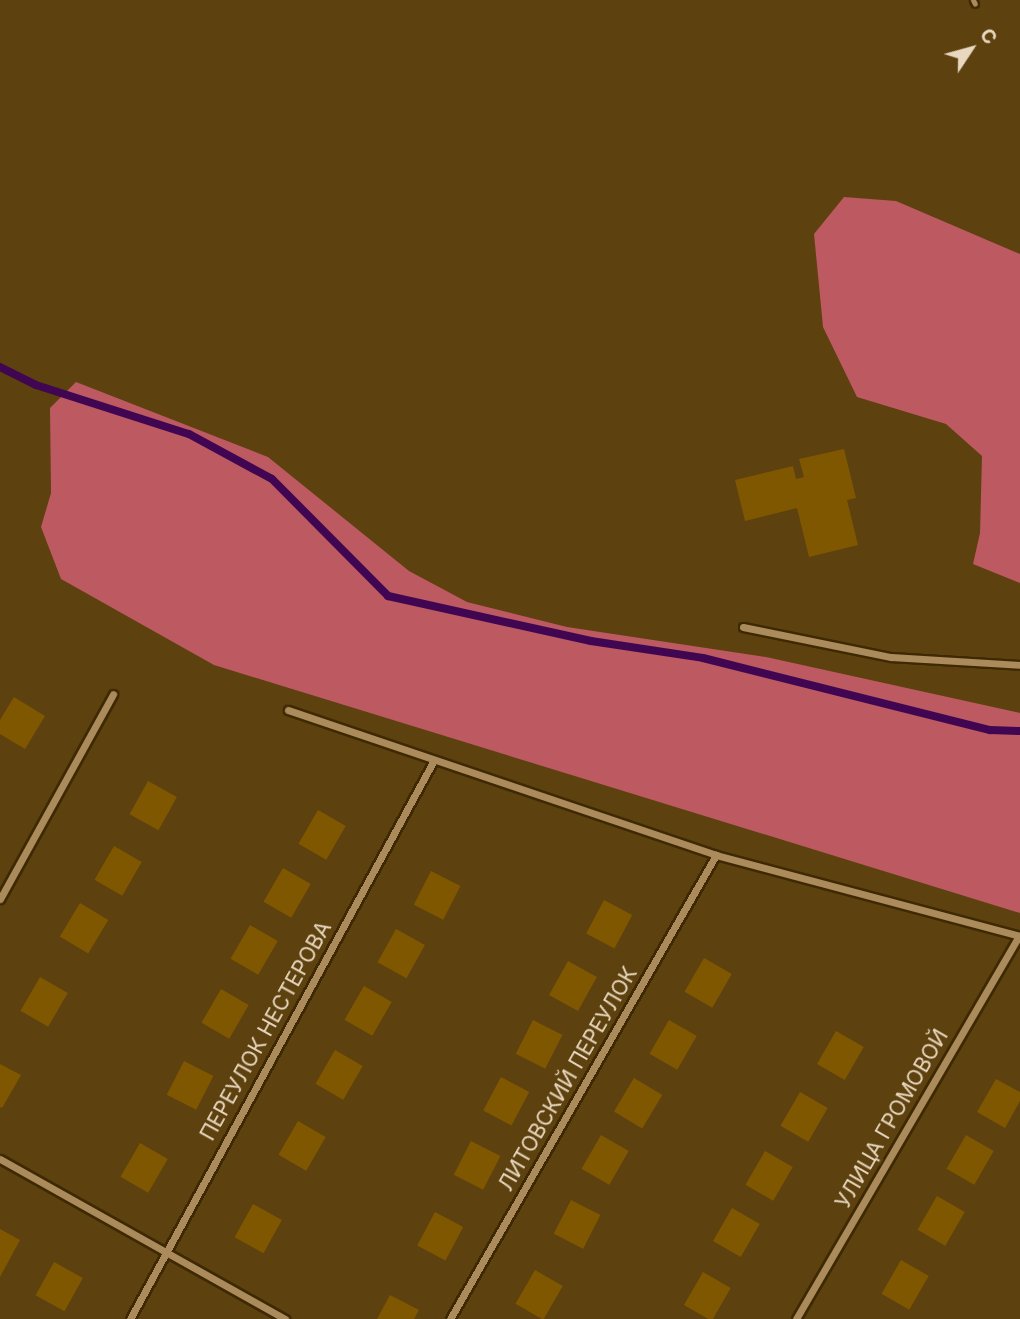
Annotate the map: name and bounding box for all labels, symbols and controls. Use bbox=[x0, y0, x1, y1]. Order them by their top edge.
north arrow bbox=[936, 14, 1006, 84]
text: С bbox=[975, 24, 1002, 49]
street label: ПЕРЕУЛОК НЕСТЕРОВА bbox=[195, 917, 337, 1145]
street label: ЛИТОВСКИЙ ПЕРЕУЛОК bbox=[493, 962, 643, 1196]
street label: УЛИЦА ГРОМОВОЙ bbox=[830, 1025, 954, 1213]

